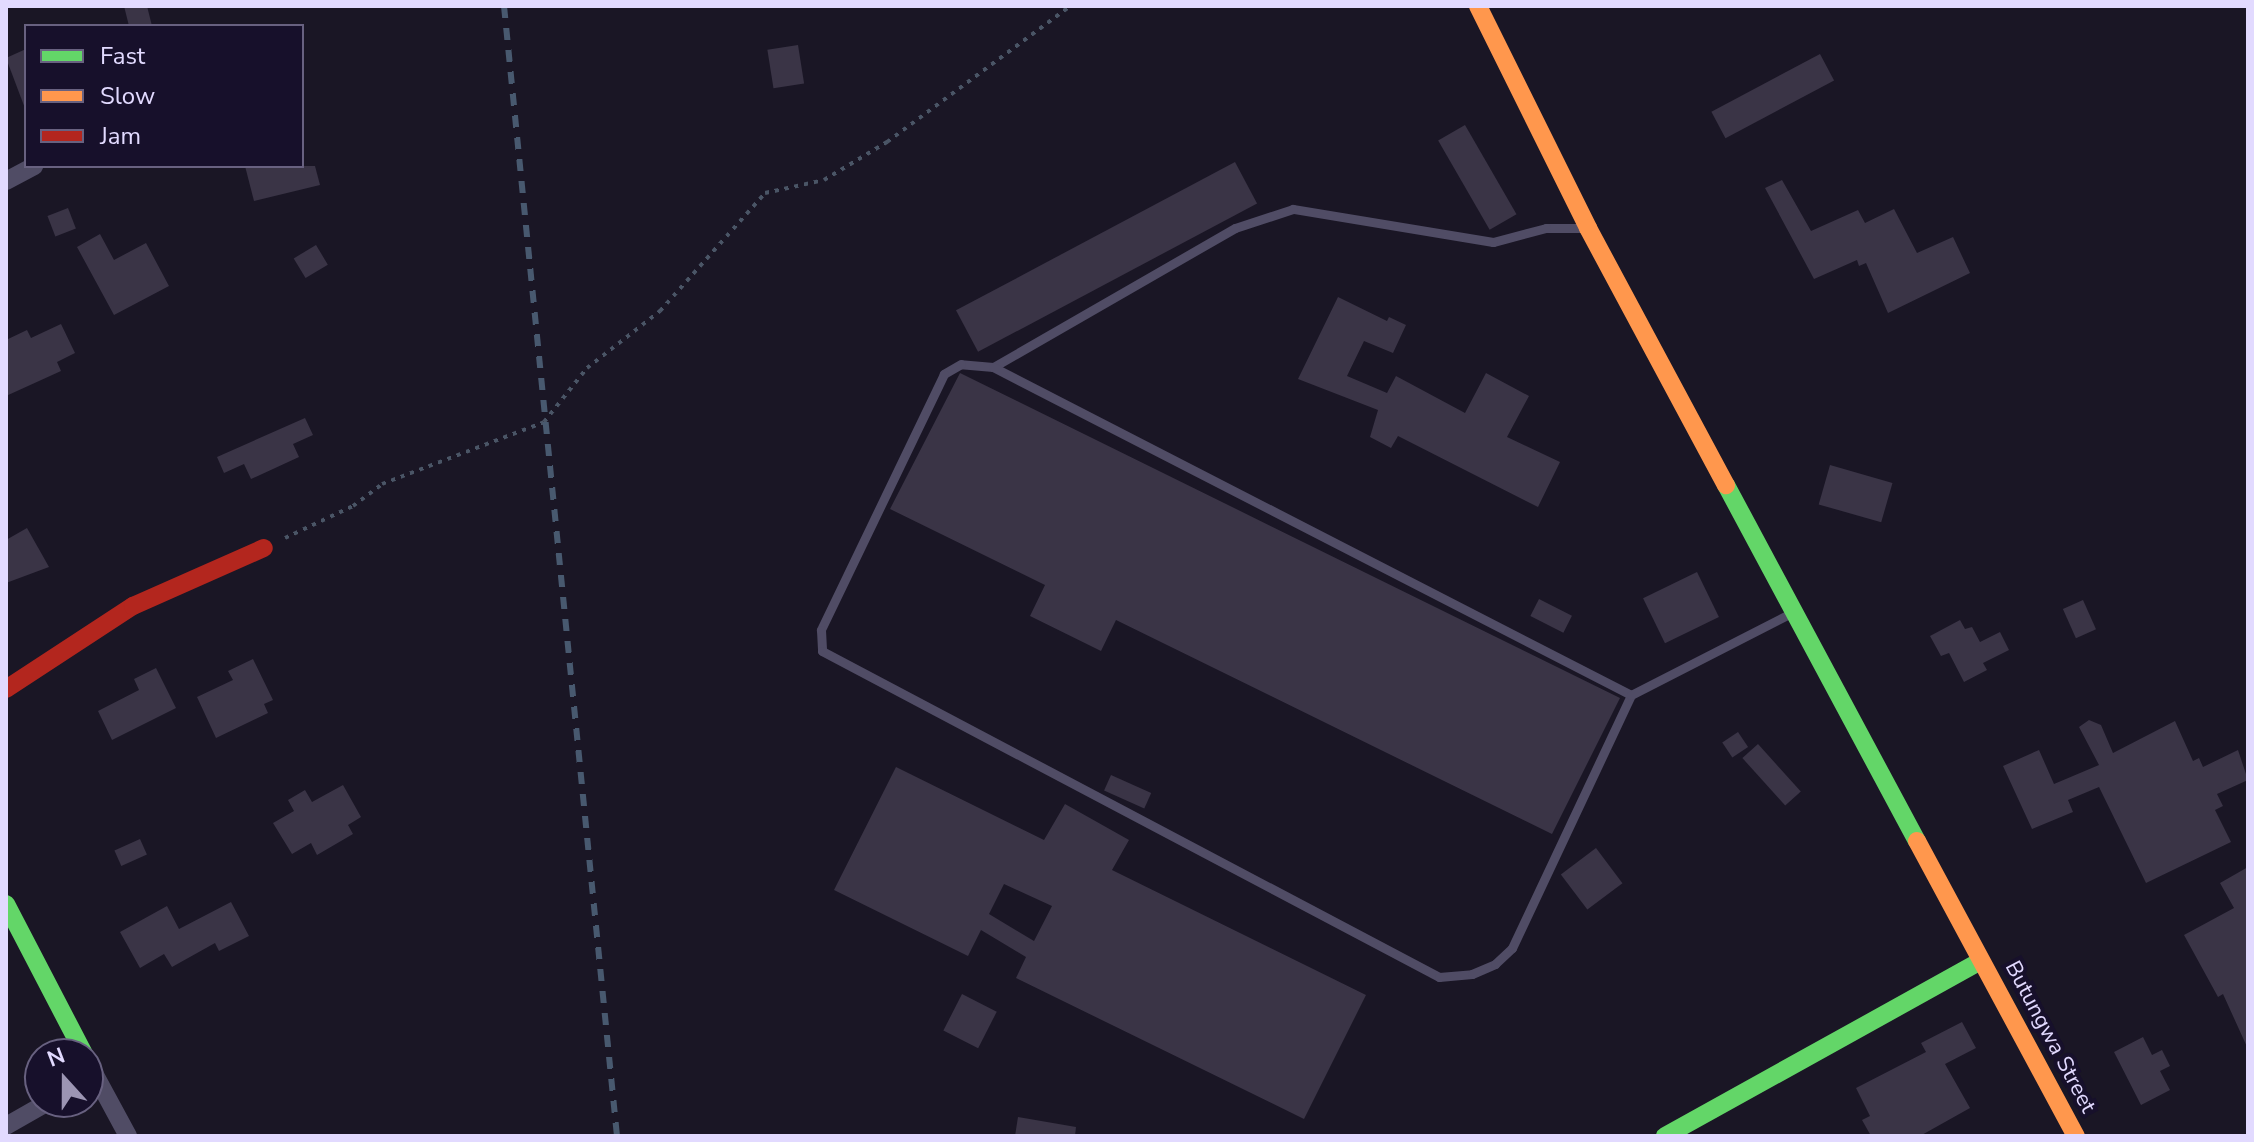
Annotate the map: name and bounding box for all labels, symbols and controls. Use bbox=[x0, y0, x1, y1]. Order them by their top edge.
legend bbox=[24, 24, 304, 168]
text: Fast bbox=[100, 40, 145, 72]
text: Slow bbox=[100, 80, 155, 112]
text: Jam bbox=[100, 120, 141, 152]
street label: Butungwa Street bbox=[1999, 957, 2101, 1117]
north arrow bbox=[24, 1038, 104, 1118]
text: N bbox=[43, 1041, 69, 1074]

